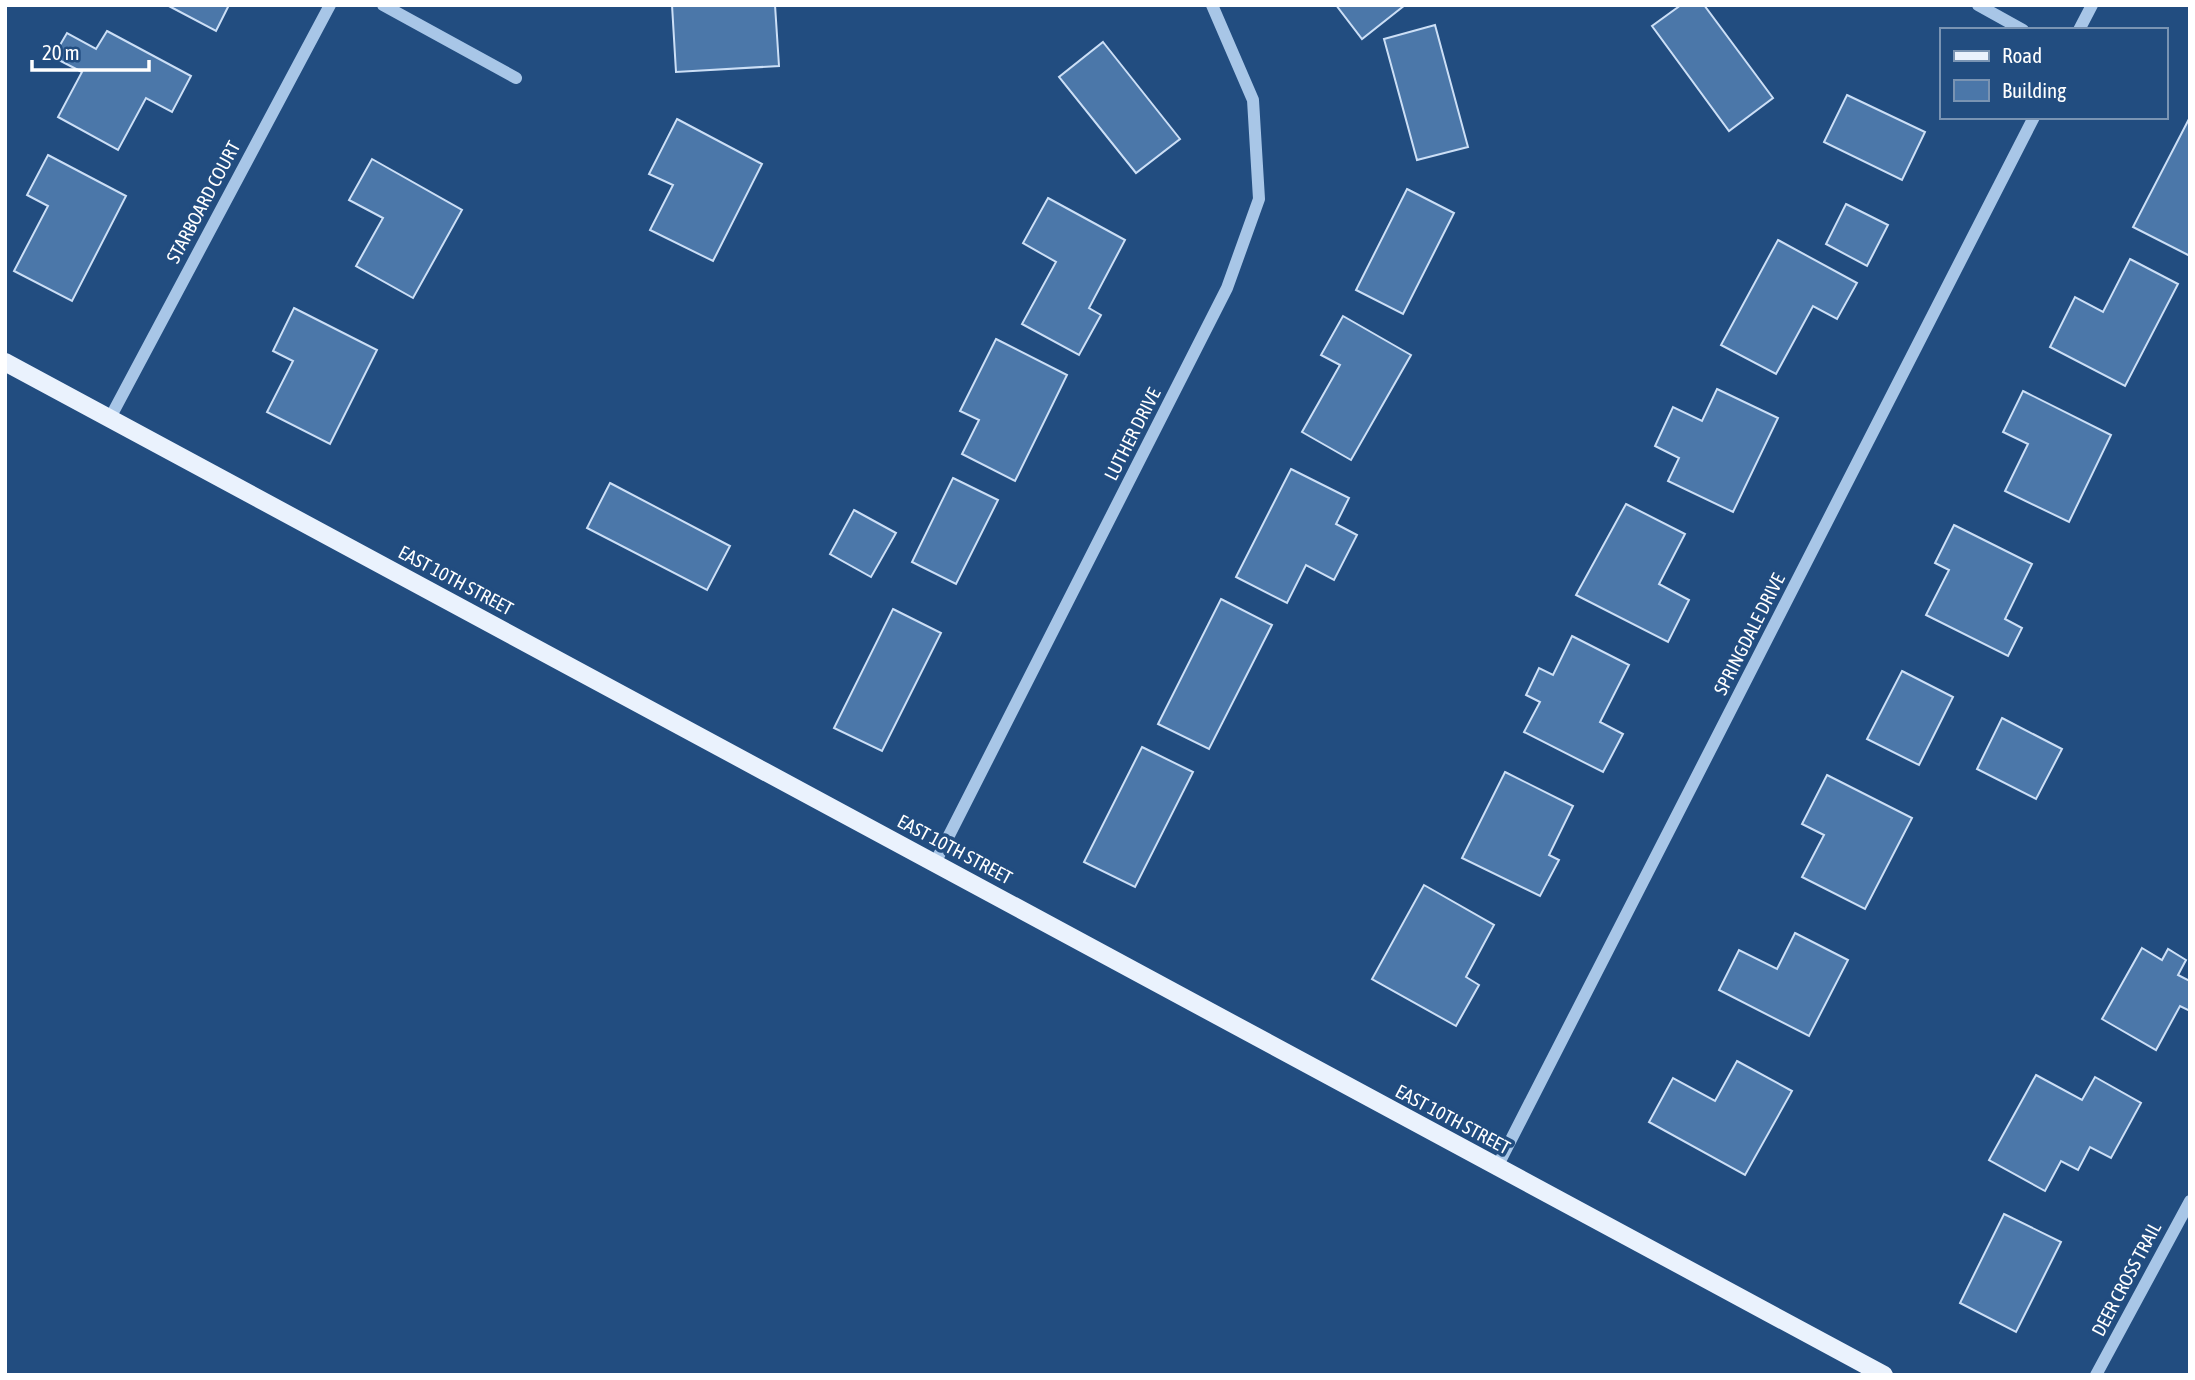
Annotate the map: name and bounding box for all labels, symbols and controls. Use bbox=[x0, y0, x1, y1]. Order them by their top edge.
scale bar bbox=[32, 28, 149, 72]
legend bbox=[1940, 28, 2167, 119]
text: 20 m bbox=[42, 40, 80, 64]
text: Road bbox=[2002, 43, 2042, 67]
text: Building bbox=[2002, 78, 2066, 102]
street label: STARBOARD COURT bbox=[162, 137, 245, 267]
street label: LUTHER DRIVE bbox=[1099, 384, 1165, 484]
street label: EAST 10TH STREET bbox=[395, 541, 518, 620]
street label: SPRINGDALE DRIVE bbox=[1709, 570, 1789, 698]
street label: EAST 10TH STREET bbox=[894, 810, 1017, 889]
street label: EAST 10TH STREET bbox=[1392, 1080, 1515, 1159]
street label: DEER CROSS TRAIL bbox=[2087, 1218, 2166, 1340]

